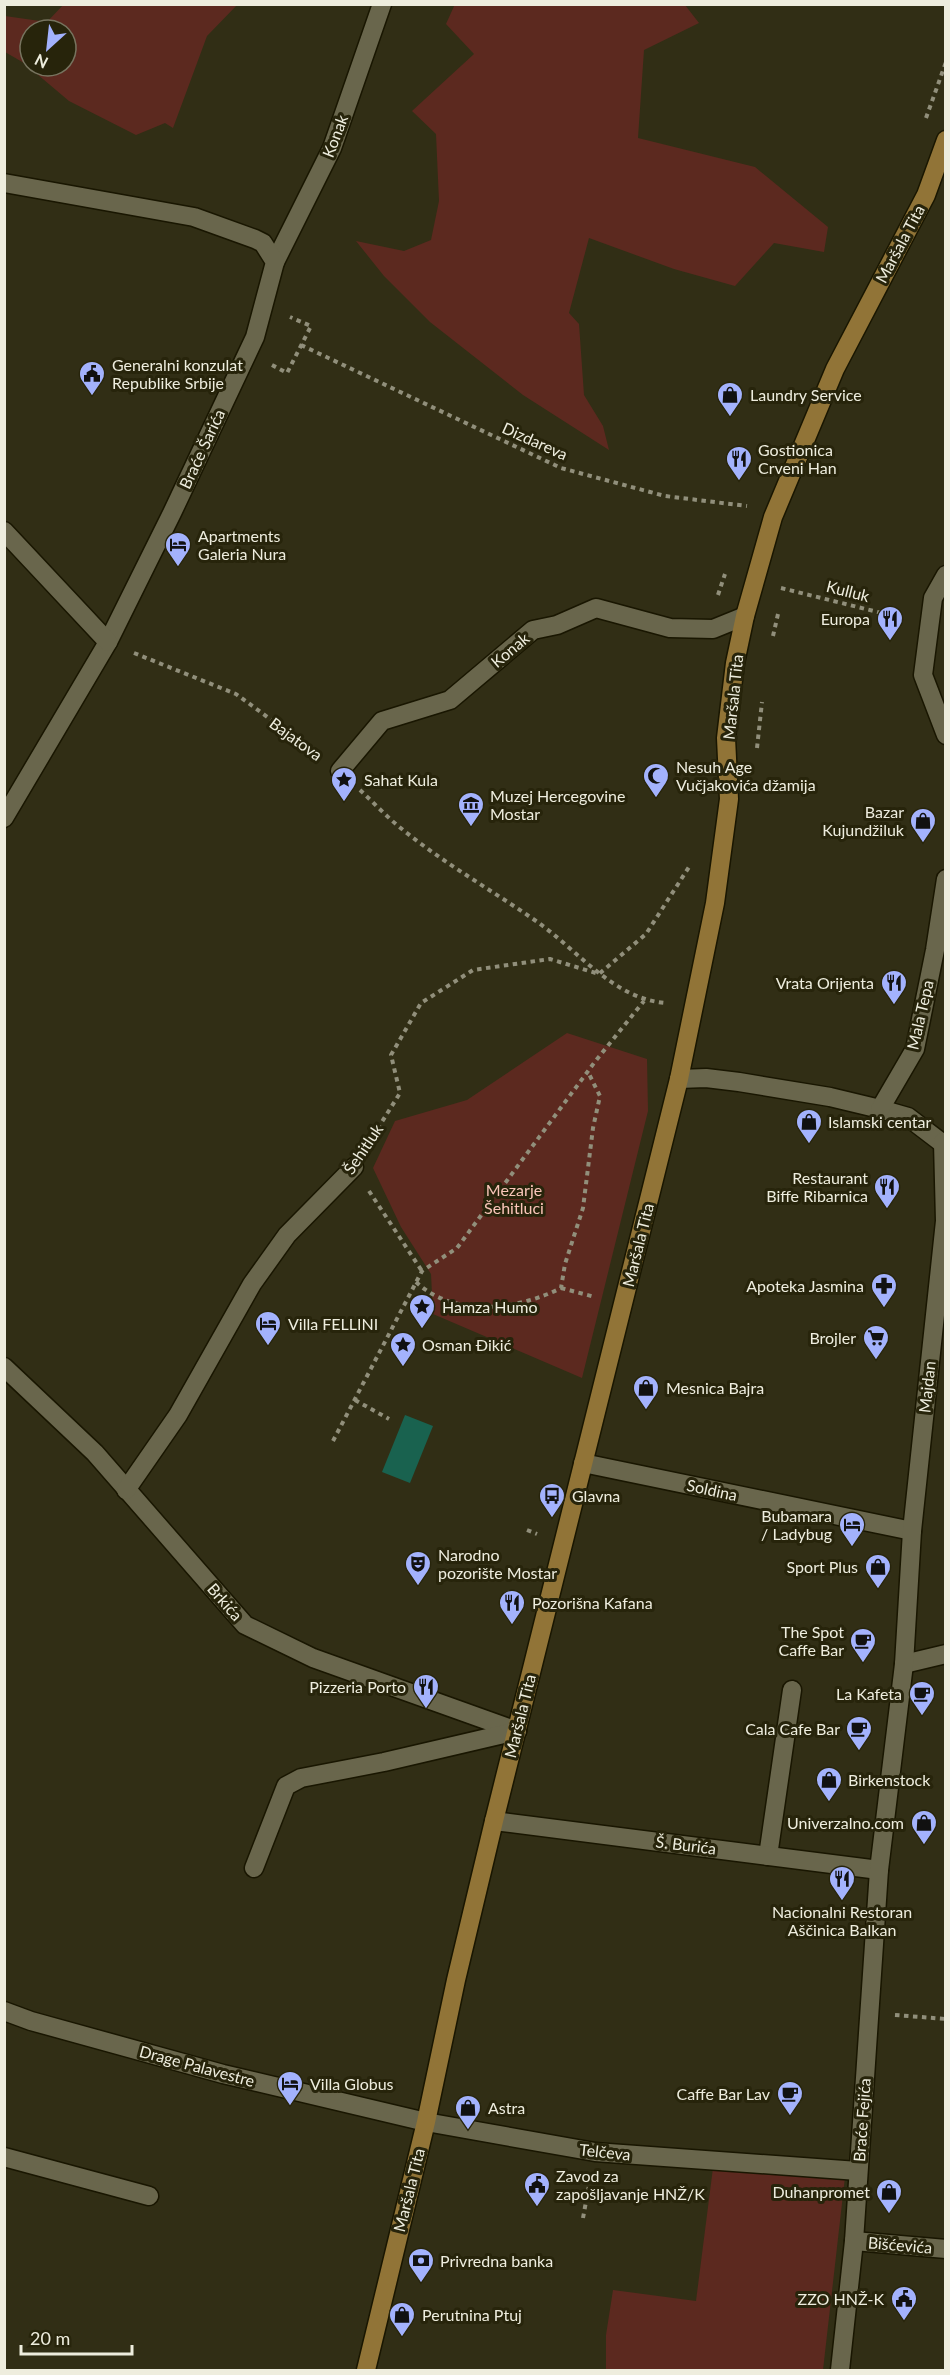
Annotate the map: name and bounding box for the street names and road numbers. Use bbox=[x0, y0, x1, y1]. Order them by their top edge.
street label: Konak bbox=[318, 111, 352, 160]
street label: Maršala Tita bbox=[871, 202, 928, 286]
street label: Braće Šarića bbox=[175, 406, 228, 492]
street label: Dizdareva bbox=[500, 418, 571, 463]
street label: Kulluk bbox=[825, 576, 872, 605]
street label: Konak bbox=[487, 628, 533, 671]
street label: Maršala Tita bbox=[719, 653, 746, 740]
street label: Bajatova bbox=[266, 713, 326, 764]
street label: Mala Tepa bbox=[902, 978, 937, 1052]
street label: Šehitluk bbox=[339, 1119, 387, 1177]
street label: Maršala Tita bbox=[618, 1201, 657, 1289]
street label: Majdan bbox=[914, 1360, 939, 1414]
street label: Soldina bbox=[685, 1475, 739, 1504]
street label: Brkića bbox=[204, 1579, 247, 1624]
street label: Maršala Tita bbox=[500, 1672, 539, 1760]
street label: Š. Burića bbox=[655, 1831, 717, 1858]
street label: Drage Palavestre bbox=[138, 2041, 257, 2090]
street label: Braće Fejića bbox=[849, 2077, 874, 2162]
street label: Telčeva bbox=[578, 2139, 632, 2164]
street label: Maršala Tita bbox=[389, 2146, 428, 2234]
street label: Bišćevića bbox=[867, 2232, 933, 2257]

